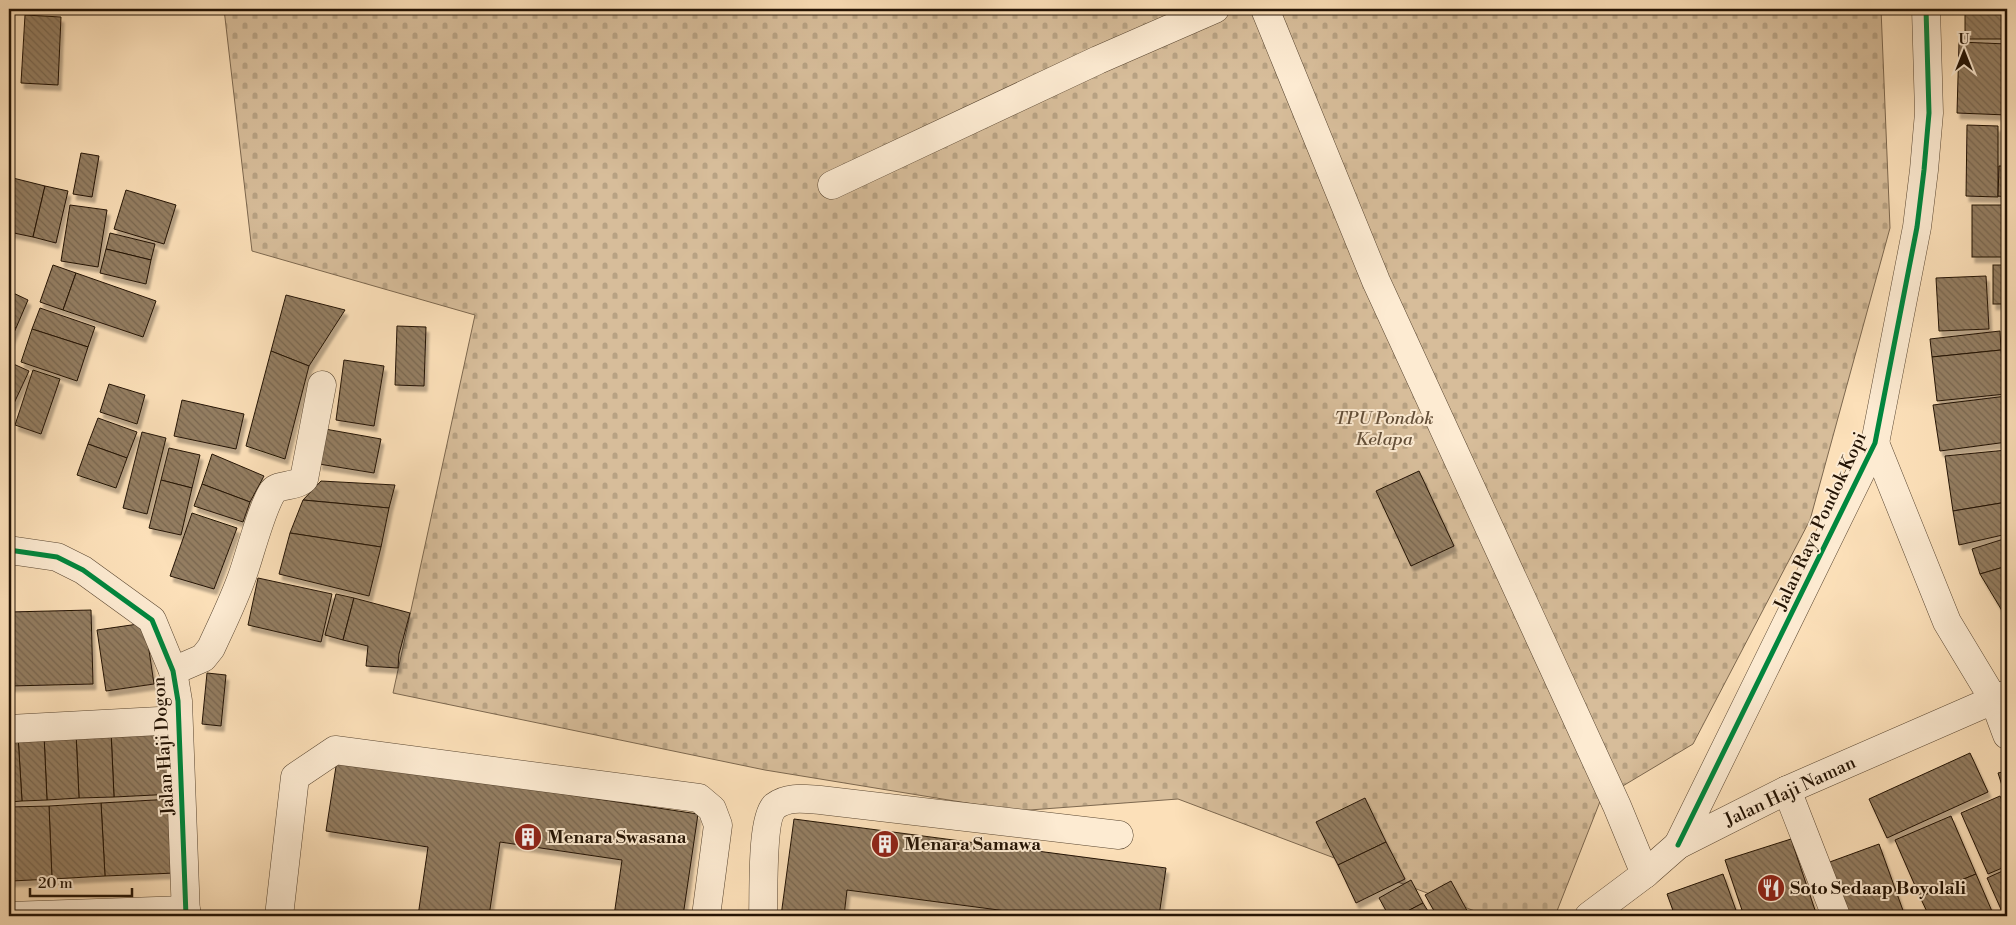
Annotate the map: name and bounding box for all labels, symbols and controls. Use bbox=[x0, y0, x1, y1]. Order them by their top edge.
north arrow bbox=[1938, 28, 1988, 78]
text: U bbox=[1959, 31, 1970, 49]
park label: TPU Pondok Kelapa bbox=[1334, 407, 1434, 451]
street label: Jalan Raya Pondok Kopi bbox=[1769, 429, 1872, 615]
street label: Jalan Haji Dogon bbox=[147, 676, 180, 817]
street label: Jalan Haji Naman bbox=[1720, 751, 1860, 832]
building icon: Menara Swasana bbox=[513, 822, 543, 852]
place label: Menara Swasana bbox=[547, 826, 687, 849]
building icon: Menara Samawa bbox=[870, 829, 900, 859]
place label: Menara Samawa bbox=[904, 833, 1041, 856]
scale bar bbox=[30, 865, 132, 897]
restaurant icon: Soto Sedaap Boyolali bbox=[1756, 873, 1786, 903]
text: 20 m bbox=[38, 874, 73, 893]
place label: Soto Sedaap Boyolali bbox=[1790, 877, 1966, 900]

